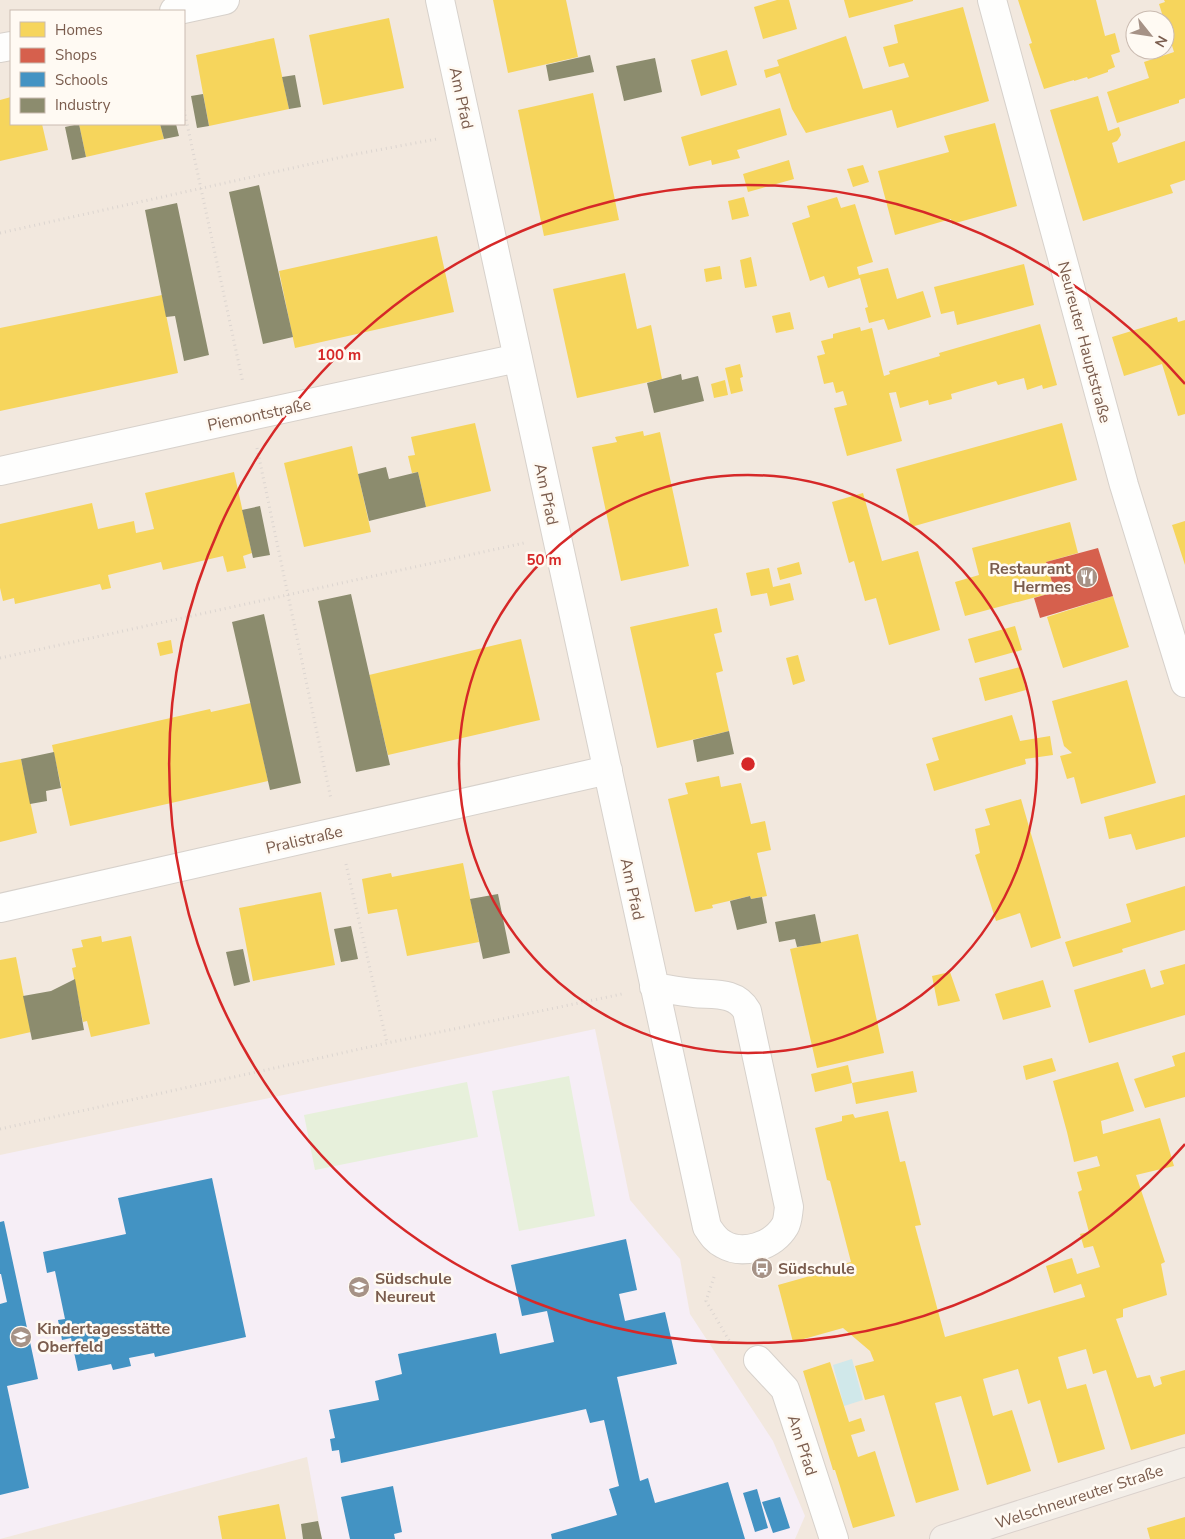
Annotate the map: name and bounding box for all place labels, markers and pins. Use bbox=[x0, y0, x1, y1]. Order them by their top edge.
place label: Restaurant Hermes bbox=[989, 558, 1072, 598]
restaurant icon: Restaurant Hermes bbox=[1075, 565, 1099, 589]
centre of rings bbox=[739, 755, 757, 773]
bus stop icon: Südschule bbox=[750, 1256, 774, 1280]
place label: Südschule bbox=[778, 1258, 855, 1280]
place label: Südschule Neureut bbox=[375, 1268, 452, 1308]
school or university icon: Südschule Neureut bbox=[347, 1275, 371, 1299]
place label: Kindertagesstätte Oberfeld bbox=[37, 1318, 170, 1358]
school or university icon: Kindertagesstätte Oberfeld bbox=[9, 1325, 33, 1349]

